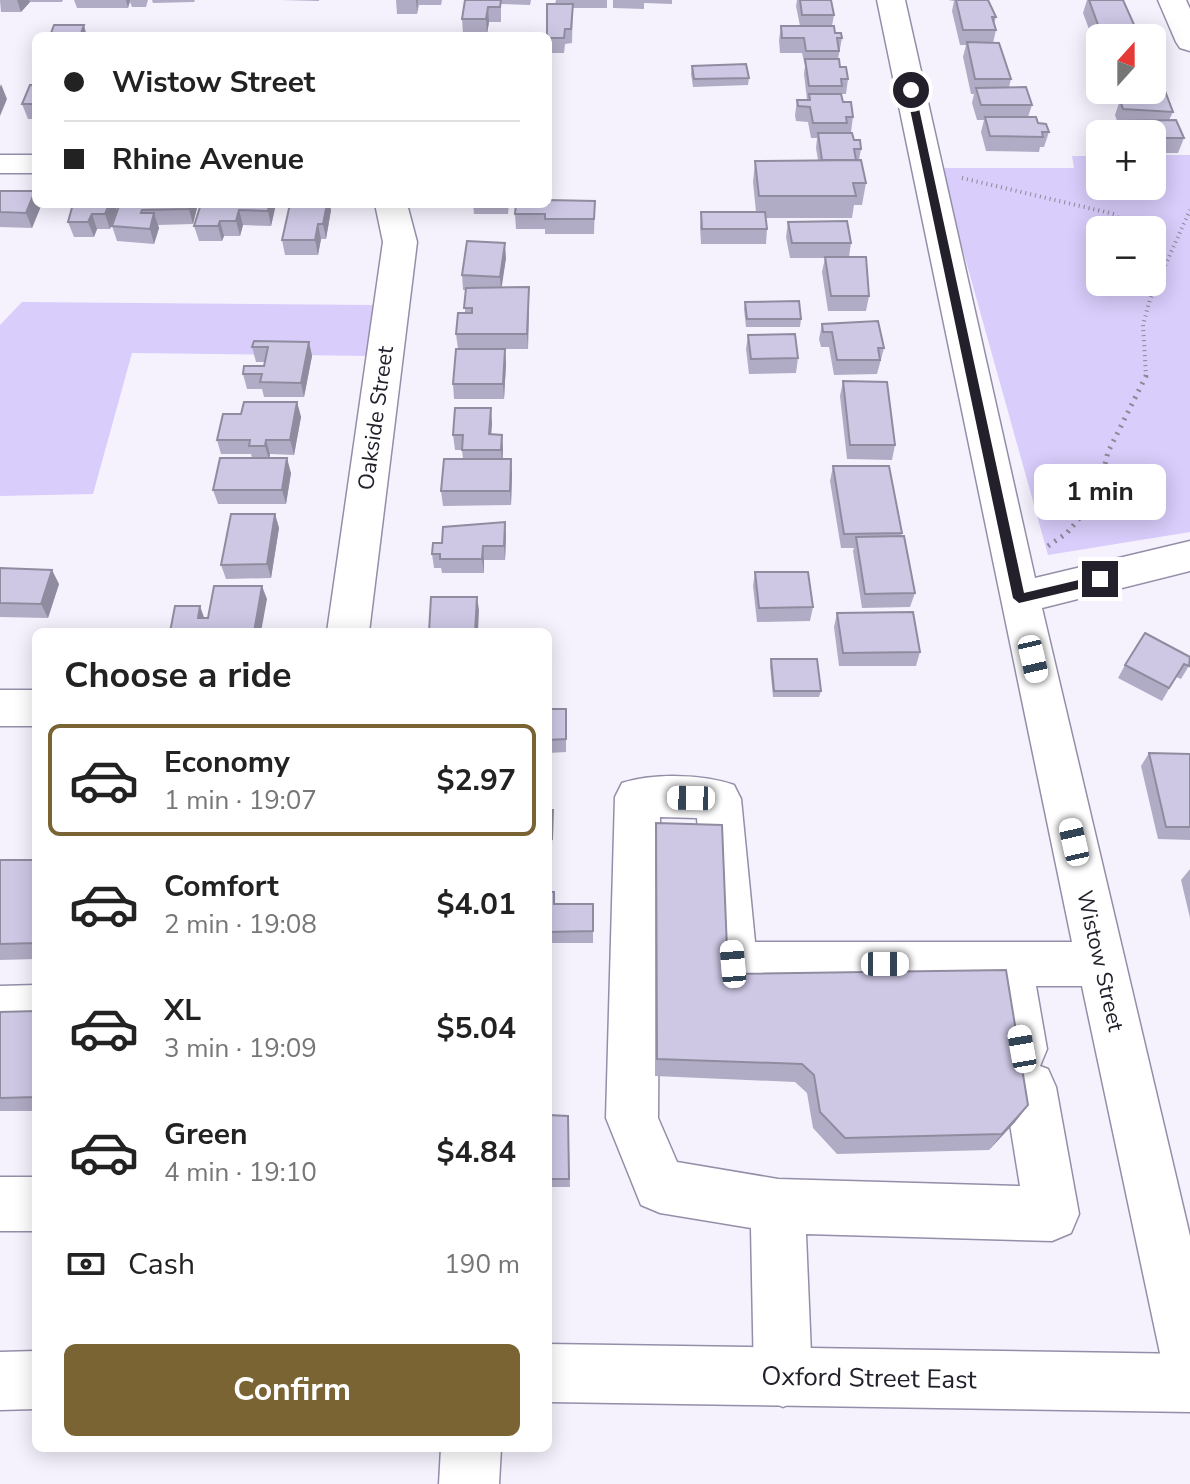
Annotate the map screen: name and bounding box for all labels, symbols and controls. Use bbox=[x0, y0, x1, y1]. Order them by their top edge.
north arrow bbox=[1086, 24, 1166, 104]
map controls bbox=[1086, 24, 1166, 296]
text: Wistow Street bbox=[112, 62, 315, 103]
route start bbox=[893, 72, 929, 108]
button: + bbox=[1086, 120, 1166, 200]
text: Rhine Avenue bbox=[112, 139, 304, 180]
button: − bbox=[1086, 216, 1166, 296]
street label: Oakside Street bbox=[351, 344, 401, 492]
callout: 1 min bbox=[1034, 463, 1166, 519]
text: 1 min bbox=[1066, 474, 1134, 509]
route end bbox=[1082, 561, 1118, 597]
car bbox=[1016, 633, 1050, 685]
text: Choose a ride bbox=[64, 651, 292, 700]
text: Economy bbox=[164, 742, 290, 783]
icon: car bbox=[68, 744, 140, 816]
text: $2.97 bbox=[437, 760, 516, 801]
text: 1 min · 19:07 bbox=[164, 783, 317, 818]
car bbox=[667, 786, 715, 810]
car bbox=[1057, 816, 1091, 868]
text: Comfort bbox=[164, 866, 279, 907]
icon: car bbox=[68, 868, 140, 940]
text: $4.01 bbox=[437, 884, 516, 925]
street label: Wistow Street bbox=[1069, 888, 1131, 1035]
text: 2 min · 19:08 bbox=[164, 907, 317, 942]
car bbox=[719, 939, 747, 989]
car bbox=[861, 952, 909, 976]
text: XL bbox=[164, 990, 201, 1031]
icon: car bbox=[68, 992, 140, 1064]
text: $5.04 bbox=[437, 1008, 516, 1049]
car bbox=[1006, 1023, 1038, 1075]
text: 3 min · 19:09 bbox=[164, 1031, 317, 1066]
text: Green bbox=[164, 1114, 248, 1155]
icon: car bbox=[68, 1116, 140, 1188]
text: $4.84 bbox=[437, 1132, 516, 1173]
text: 4 min · 19:10 bbox=[164, 1155, 317, 1190]
icon: cash bbox=[64, 1242, 108, 1286]
text: Cash bbox=[128, 1244, 195, 1285]
text: 190 m bbox=[444, 1247, 520, 1282]
button: Confirm bbox=[64, 1344, 520, 1436]
street label: Oxford Street East bbox=[761, 1359, 978, 1397]

